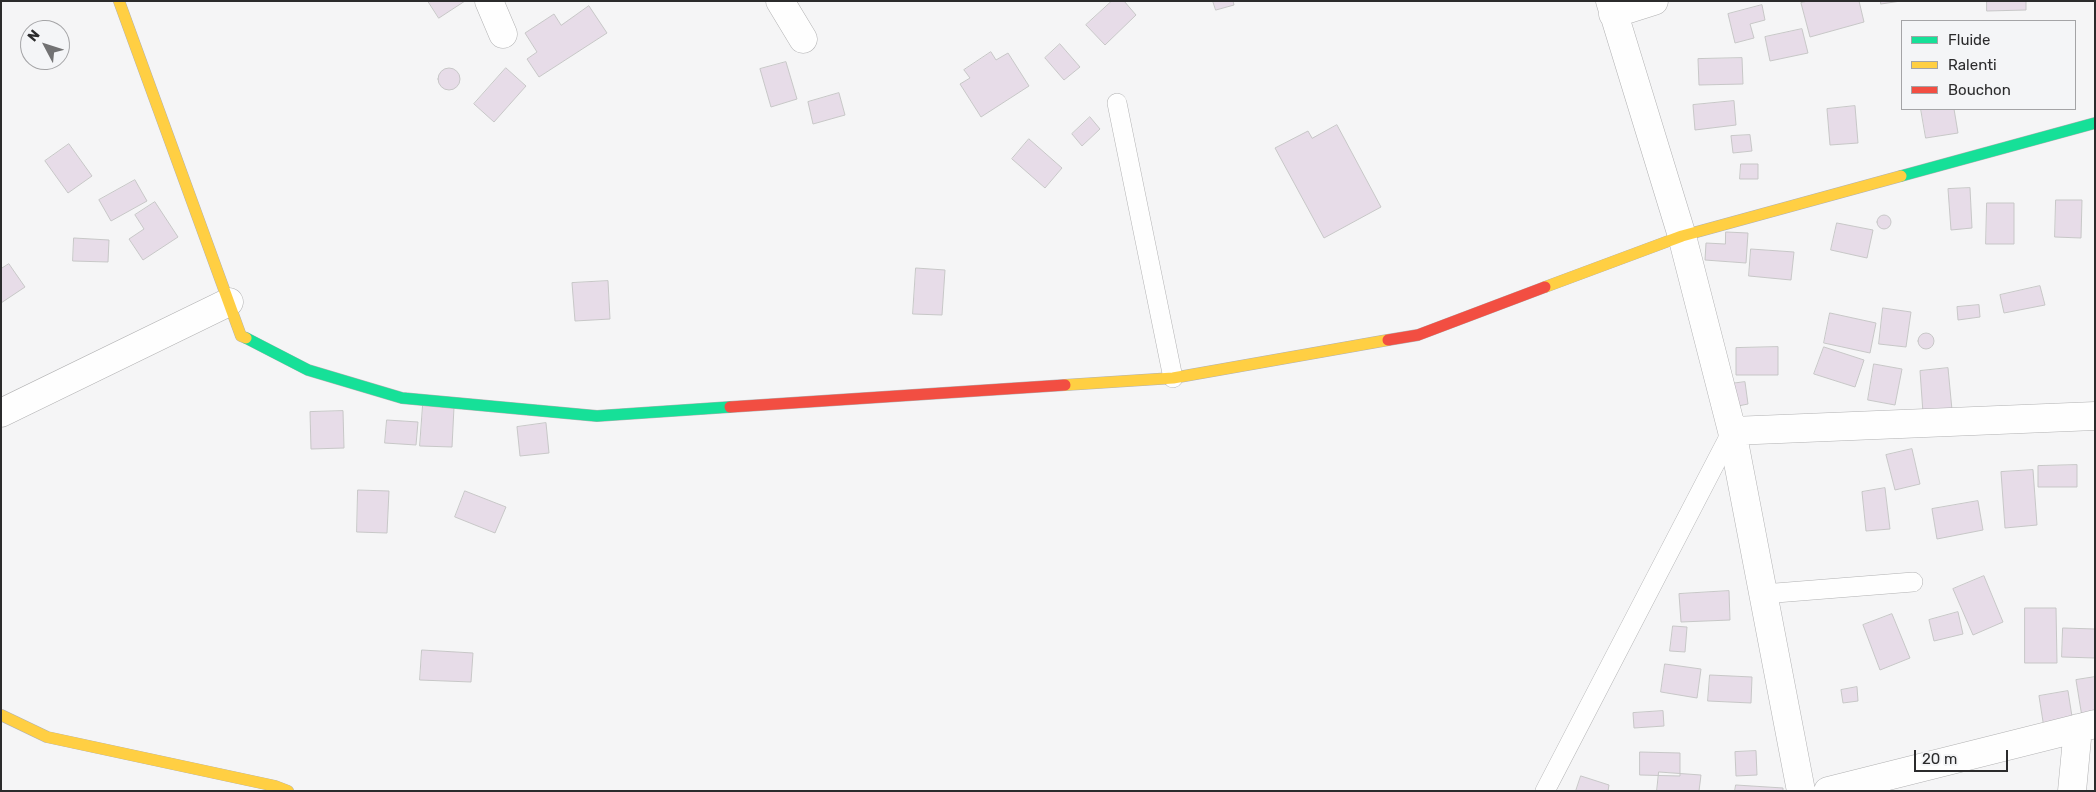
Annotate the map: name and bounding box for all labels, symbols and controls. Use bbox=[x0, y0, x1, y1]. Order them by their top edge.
north arrow bbox=[20, 20, 70, 70]
legend bbox=[1901, 20, 2076, 110]
text: N bbox=[24, 26, 44, 45]
text: Fluide bbox=[1948, 31, 1990, 49]
text: Ralenti bbox=[1948, 56, 1997, 74]
text: Bouchon bbox=[1948, 81, 2011, 99]
scale bar bbox=[1916, 740, 2010, 772]
text: 20 m bbox=[1922, 750, 1957, 768]

